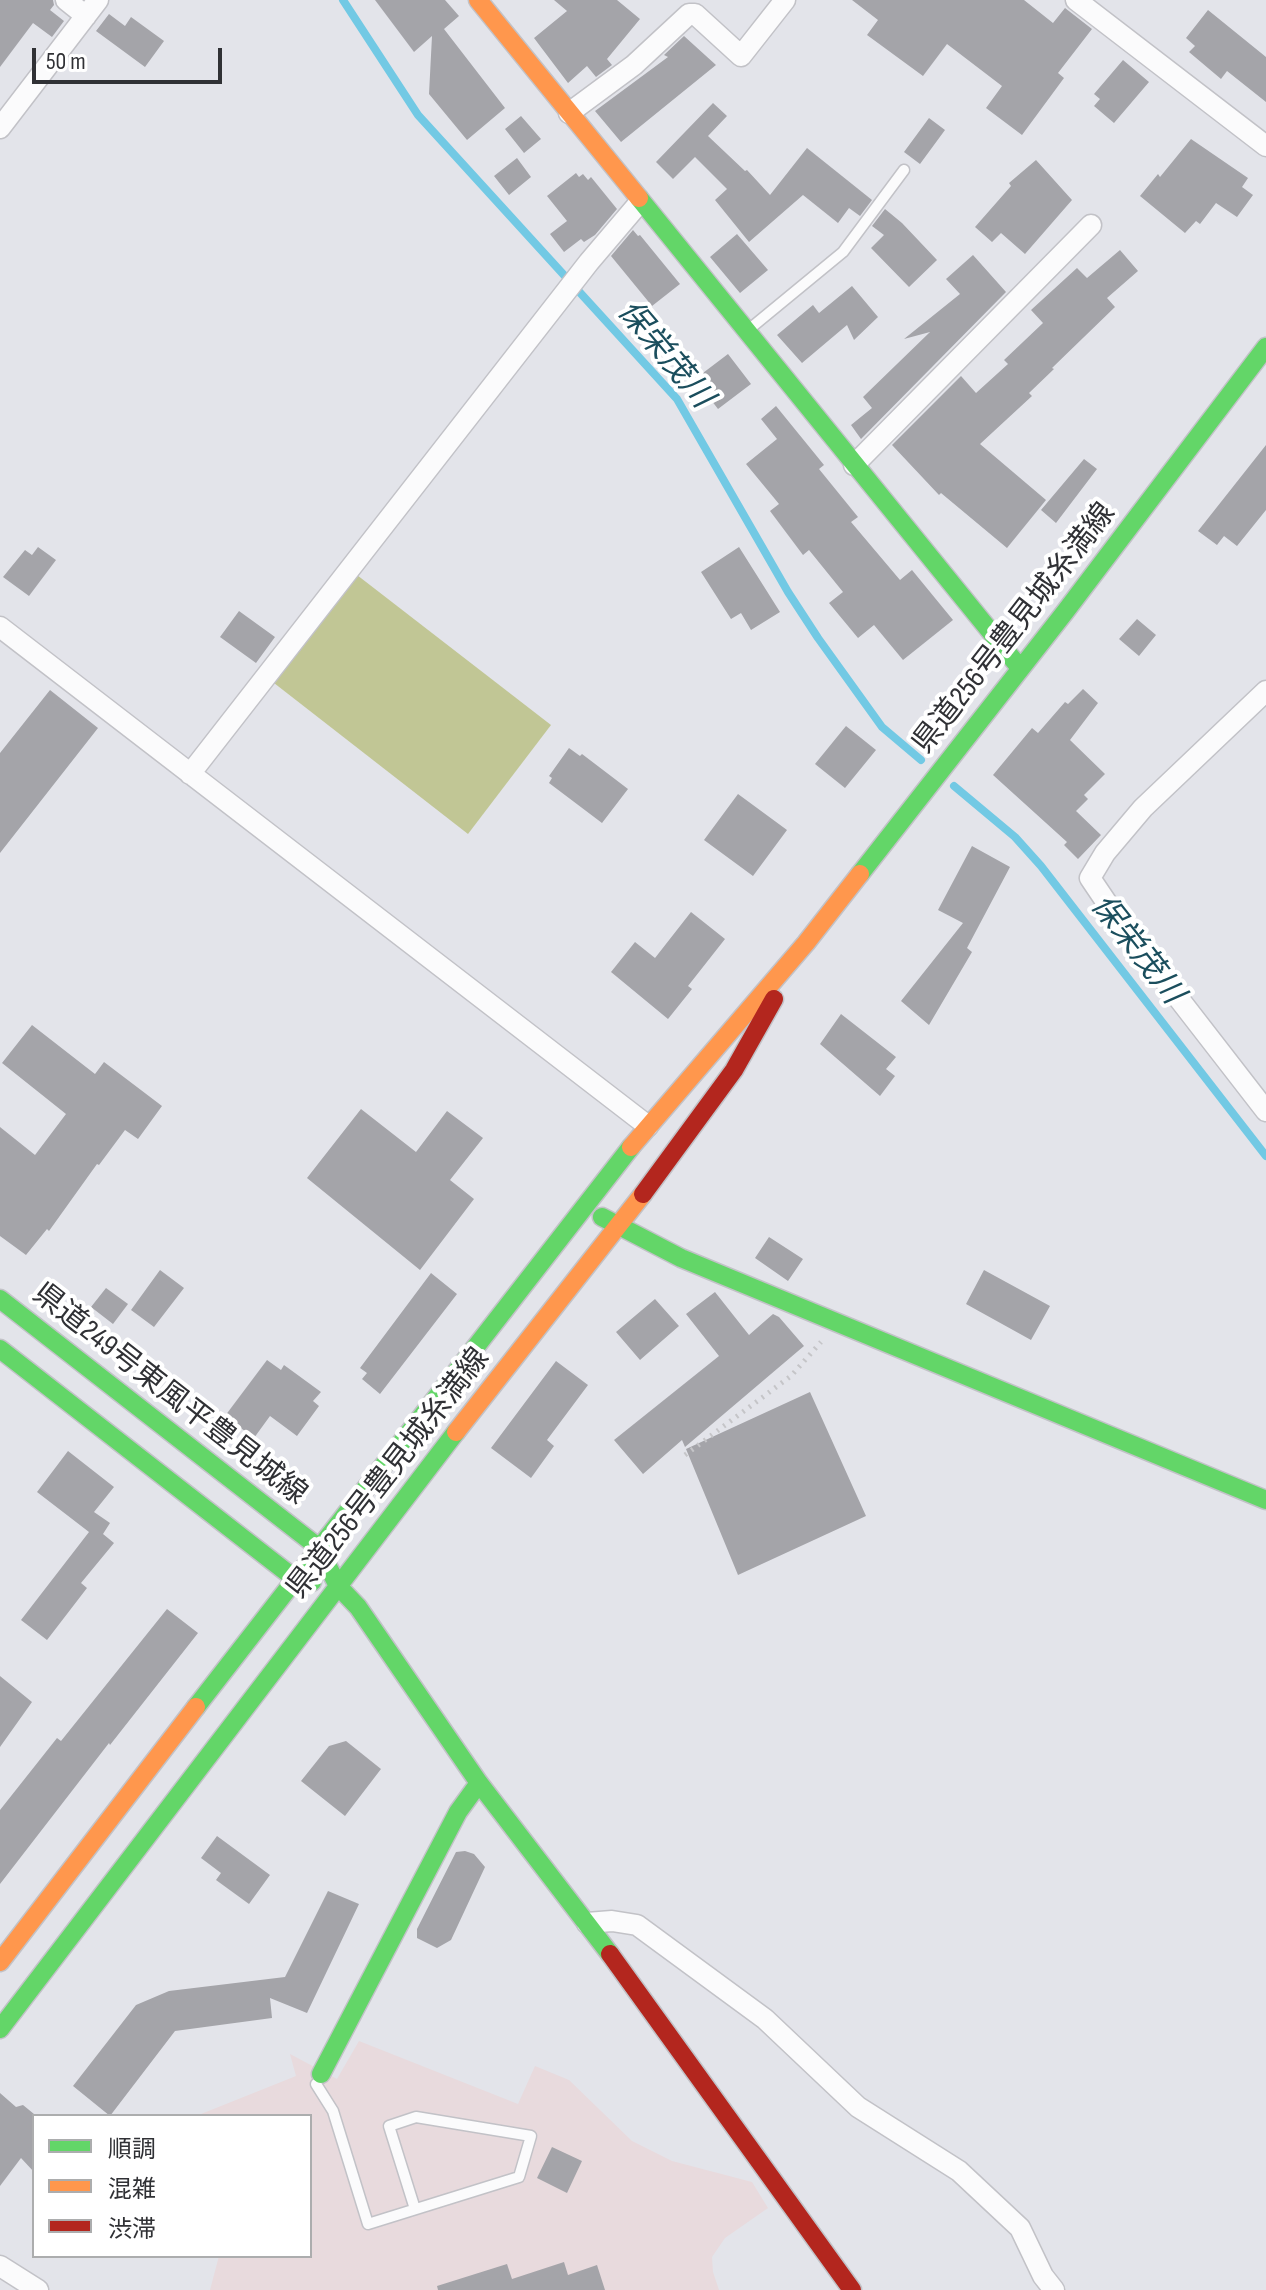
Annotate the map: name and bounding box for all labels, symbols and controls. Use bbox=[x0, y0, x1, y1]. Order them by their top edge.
scale bar bbox=[36, 32, 226, 82]
text: 50 m bbox=[46, 47, 86, 76]
water label: 保栄茂川 bbox=[608, 294, 720, 416]
street label: 県道256号豊見城糸満線 bbox=[906, 497, 1124, 761]
water label: 保栄茂川 bbox=[1081, 888, 1191, 1012]
street label: 県道249号東風平豊見城線 bbox=[25, 1277, 313, 1513]
street label: 県道256号豊見城糸満線 bbox=[280, 1342, 498, 1606]
legend bbox=[32, 2114, 312, 2258]
text: 順調 bbox=[108, 2135, 156, 2164]
text: 混雑 bbox=[108, 2175, 156, 2204]
text: 渋滞 bbox=[108, 2215, 156, 2244]

